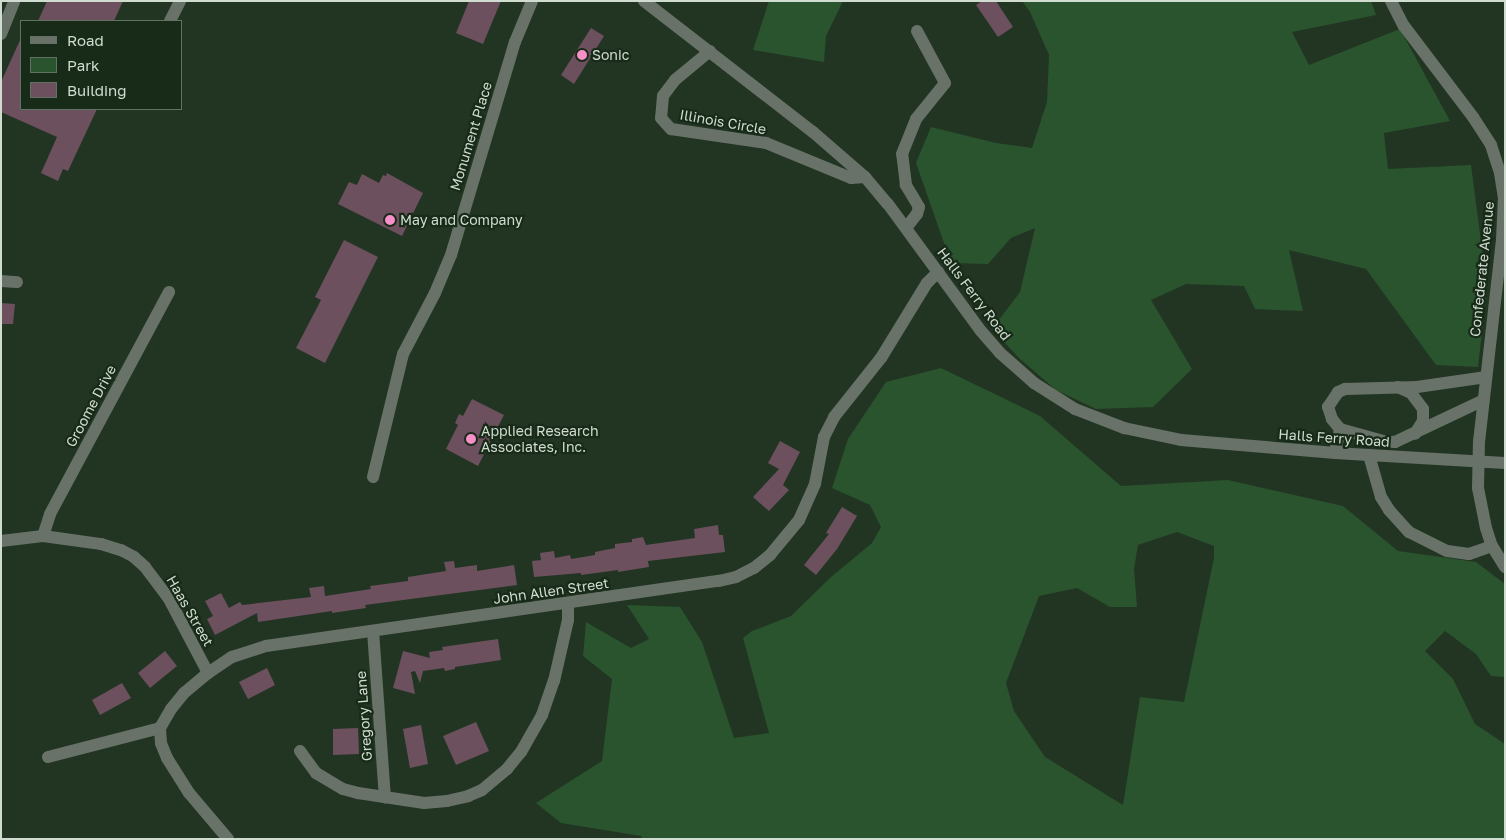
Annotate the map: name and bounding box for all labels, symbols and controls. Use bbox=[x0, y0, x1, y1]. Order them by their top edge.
legend bbox=[20, 20, 182, 110]
text: Road bbox=[67, 31, 104, 49]
place label: Sonic bbox=[592, 47, 629, 63]
marker: Sonic bbox=[576, 49, 588, 61]
text: Park bbox=[67, 56, 99, 74]
street label: Monument Place bbox=[446, 80, 496, 192]
text: Building bbox=[67, 81, 127, 99]
street label: Illinois Circle bbox=[678, 106, 768, 138]
street label: Confederate Avenue bbox=[1467, 200, 1497, 338]
place label: May and Company bbox=[400, 212, 523, 228]
marker: May and Company bbox=[384, 214, 396, 226]
street label: Halls Ferry Road bbox=[934, 244, 1014, 344]
street label: Groome Drive bbox=[62, 362, 120, 450]
place label: Applied Research Associates, Inc. bbox=[481, 423, 599, 456]
street label: Halls Ferry Road bbox=[1278, 426, 1390, 450]
marker: Applied Research Associates, Inc. bbox=[465, 433, 477, 445]
street label: Haas Street bbox=[163, 573, 217, 649]
street label: John Allen Street bbox=[492, 575, 610, 607]
street label: Gregory Lane bbox=[352, 670, 376, 762]

